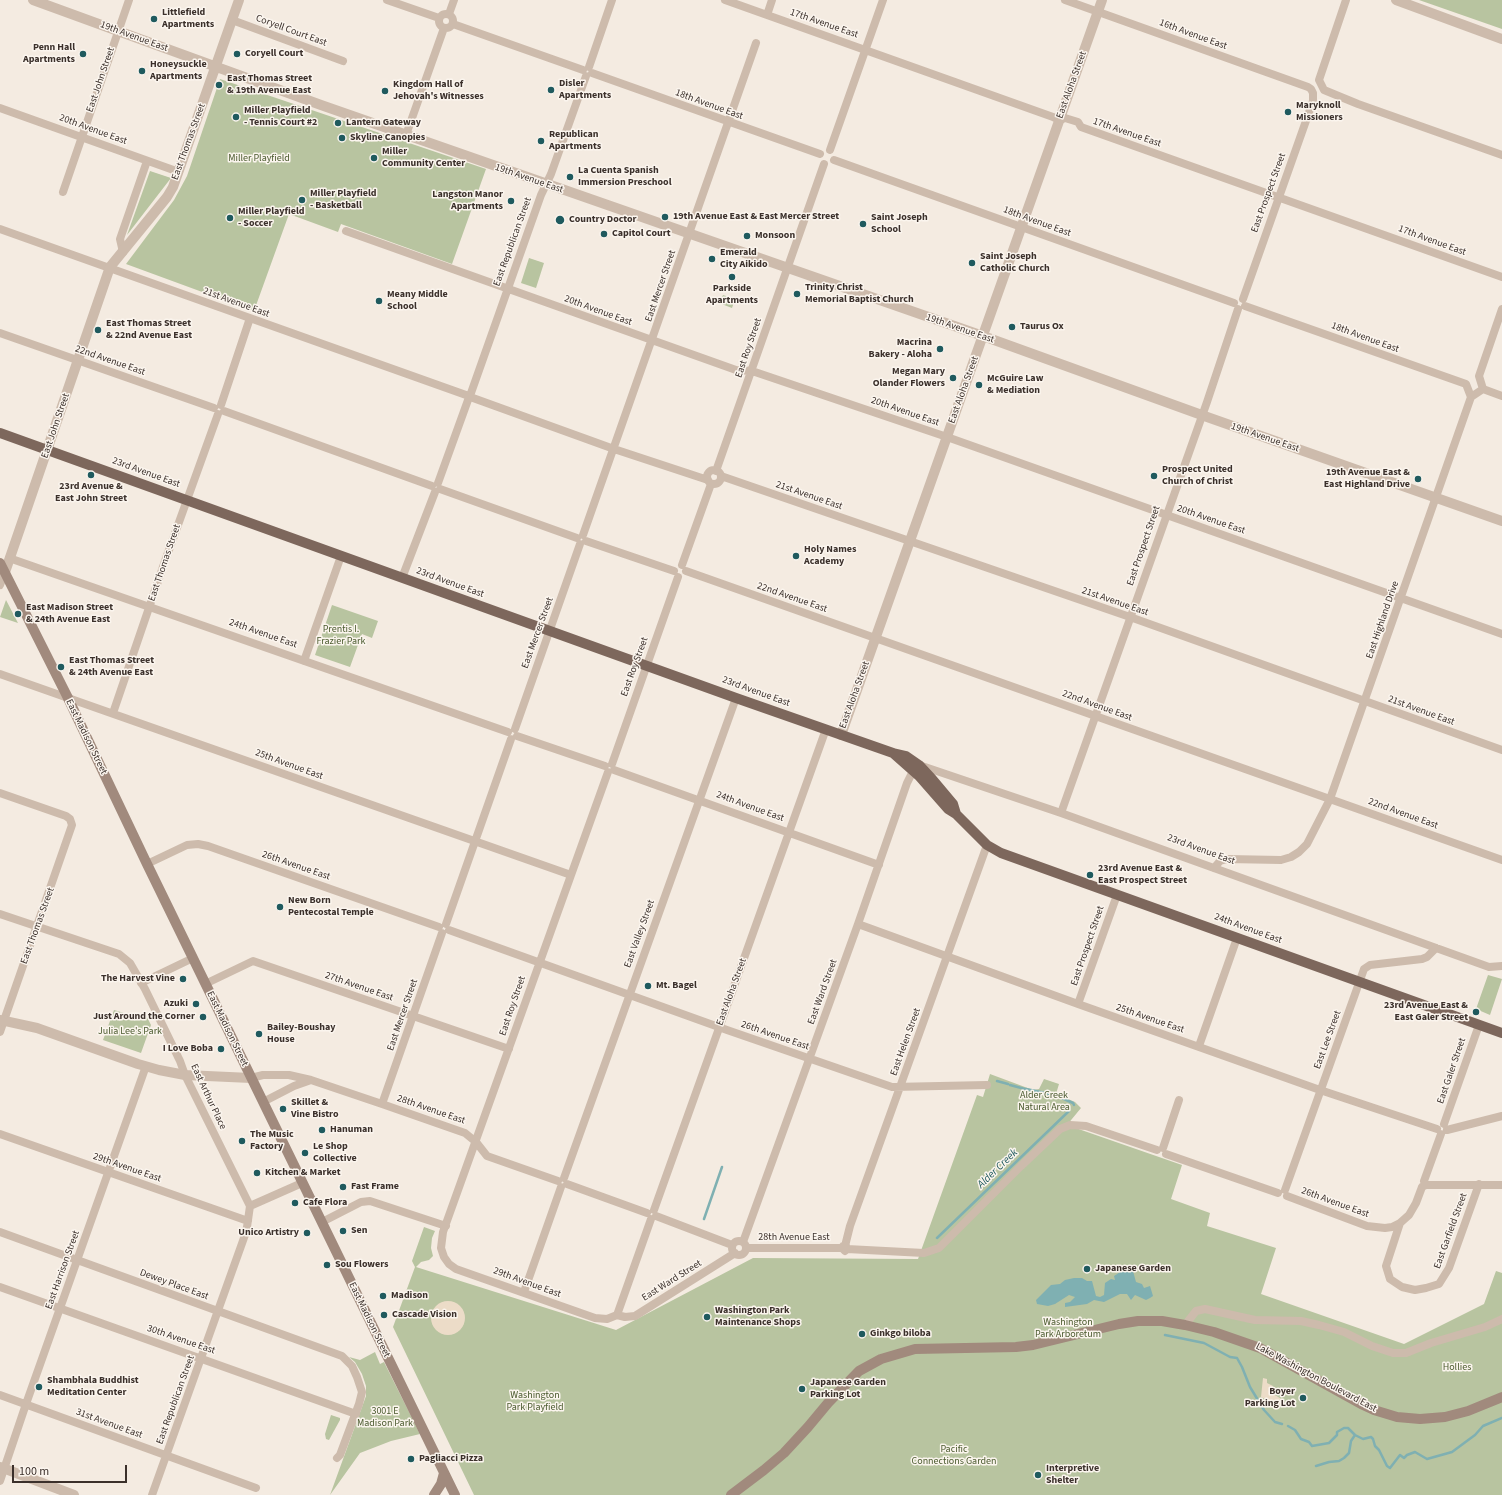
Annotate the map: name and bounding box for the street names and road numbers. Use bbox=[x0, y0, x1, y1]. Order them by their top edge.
street label: 17th Avenue East bbox=[788, 7, 860, 41]
street label: Coryell Court East bbox=[254, 13, 328, 49]
street label: 16th Avenue East bbox=[1157, 17, 1229, 53]
street label: 19th Avenue East bbox=[98, 19, 170, 55]
street label: East John Street bbox=[84, 46, 118, 114]
street label: East Aloha Street bbox=[1054, 50, 1090, 120]
street label: 18th Avenue East bbox=[673, 87, 745, 123]
street label: East Thomas Street bbox=[170, 102, 208, 182]
street label: 20th Avenue East bbox=[57, 112, 129, 148]
street label: 17th Avenue East bbox=[1091, 116, 1163, 150]
street label: East Prospect Street bbox=[1249, 152, 1289, 234]
street label: 19th Avenue East bbox=[493, 162, 565, 196]
street label: East Republican Street bbox=[491, 196, 535, 288]
street label: 18th Avenue East bbox=[1001, 204, 1073, 240]
street label: 17th Avenue East bbox=[1396, 223, 1468, 259]
street label: East Mercer Street bbox=[643, 249, 679, 323]
street label: 21st Avenue East bbox=[201, 285, 271, 321]
street label: 20th Avenue East bbox=[562, 293, 634, 329]
street label: 19th Avenue East bbox=[924, 312, 996, 346]
street label: East Roy Street bbox=[733, 317, 765, 379]
street label: 18th Avenue East bbox=[1329, 320, 1401, 356]
street label: 22nd Avenue East bbox=[73, 343, 147, 379]
street label: East Aloha Street bbox=[946, 355, 982, 425]
street label: East John Street bbox=[39, 392, 73, 460]
street label: 20th Avenue East bbox=[869, 395, 941, 429]
street label: 19th Avenue East bbox=[1229, 421, 1301, 455]
street label: 23rd Avenue East bbox=[110, 455, 182, 491]
street label: 21st Avenue East bbox=[774, 479, 844, 513]
street label: 20th Avenue East bbox=[1175, 503, 1247, 537]
street label: East Prospect Street bbox=[1125, 504, 1163, 588]
street label: East Thomas Street bbox=[146, 523, 184, 603]
street label: 23rd Avenue East bbox=[414, 565, 486, 601]
street label: 22nd Avenue East bbox=[755, 580, 829, 616]
street label: East Highland Drive bbox=[1364, 580, 1402, 660]
street label: 21st Avenue East bbox=[1080, 585, 1150, 619]
street label: East Mercer Street bbox=[520, 596, 556, 670]
street label: 24th Avenue East bbox=[227, 617, 299, 651]
street label: East Roy Street bbox=[619, 636, 651, 698]
street label: East Aloha Street bbox=[837, 660, 873, 730]
street label: 23rd Avenue East bbox=[720, 674, 792, 710]
street label: 22nd Avenue East bbox=[1060, 688, 1134, 724]
street label: 21st Avenue East bbox=[1386, 693, 1456, 729]
street label: East Madison Street bbox=[63, 697, 109, 777]
street label: 25th Avenue East bbox=[253, 747, 325, 783]
street label: 24th Avenue East bbox=[714, 789, 786, 825]
street label: 22nd Avenue East bbox=[1366, 796, 1440, 832]
street label: 23rd Avenue East bbox=[1165, 832, 1237, 868]
street label: 26th Avenue East bbox=[260, 849, 332, 883]
street label: East Thomas Street bbox=[19, 886, 57, 966]
street label: East Valley Street bbox=[622, 898, 658, 970]
street label: East Prospect Street bbox=[1069, 904, 1107, 988]
street label: 24th Avenue East bbox=[1212, 911, 1284, 947]
street label: East Aloha Street bbox=[714, 957, 750, 1027]
street label: East Ward Street bbox=[806, 958, 840, 1026]
street label: 27th Avenue East bbox=[323, 970, 395, 1004]
street label: East Roy Street bbox=[497, 975, 529, 1037]
street label: East Mercer Street bbox=[385, 978, 421, 1052]
street label: East Madison Street bbox=[204, 989, 250, 1069]
street label: 25th Avenue East bbox=[1114, 1002, 1186, 1036]
street label: East Helen Street bbox=[888, 1006, 924, 1078]
street label: East Lee Street bbox=[1312, 1009, 1344, 1071]
street label: 26th Avenue East bbox=[739, 1019, 811, 1053]
street label: East Galer Street bbox=[1435, 1036, 1469, 1106]
street label: East Arthur Place bbox=[188, 1062, 228, 1132]
street label: 28th Avenue East bbox=[395, 1093, 467, 1127]
street label: 29th Avenue East bbox=[91, 1151, 163, 1185]
street label: 26th Avenue East bbox=[1299, 1185, 1371, 1221]
street label: East Garfield Street bbox=[1432, 1191, 1470, 1271]
street label: East Harrison Street bbox=[43, 1229, 83, 1311]
street label: 28th Avenue East bbox=[758, 1232, 830, 1244]
street label: East Ward Street bbox=[640, 1258, 704, 1304]
street label: 29th Avenue East bbox=[491, 1265, 563, 1301]
street label: Dewey Place East bbox=[138, 1267, 210, 1303]
street label: East Madison Street bbox=[346, 1280, 392, 1360]
street label: 30th Avenue East bbox=[145, 1323, 217, 1357]
street label: Lake Washington Boulevard East bbox=[1253, 1341, 1379, 1415]
street label: East Republican Street bbox=[154, 1354, 198, 1446]
street label: 31st Avenue East bbox=[74, 1406, 144, 1442]

